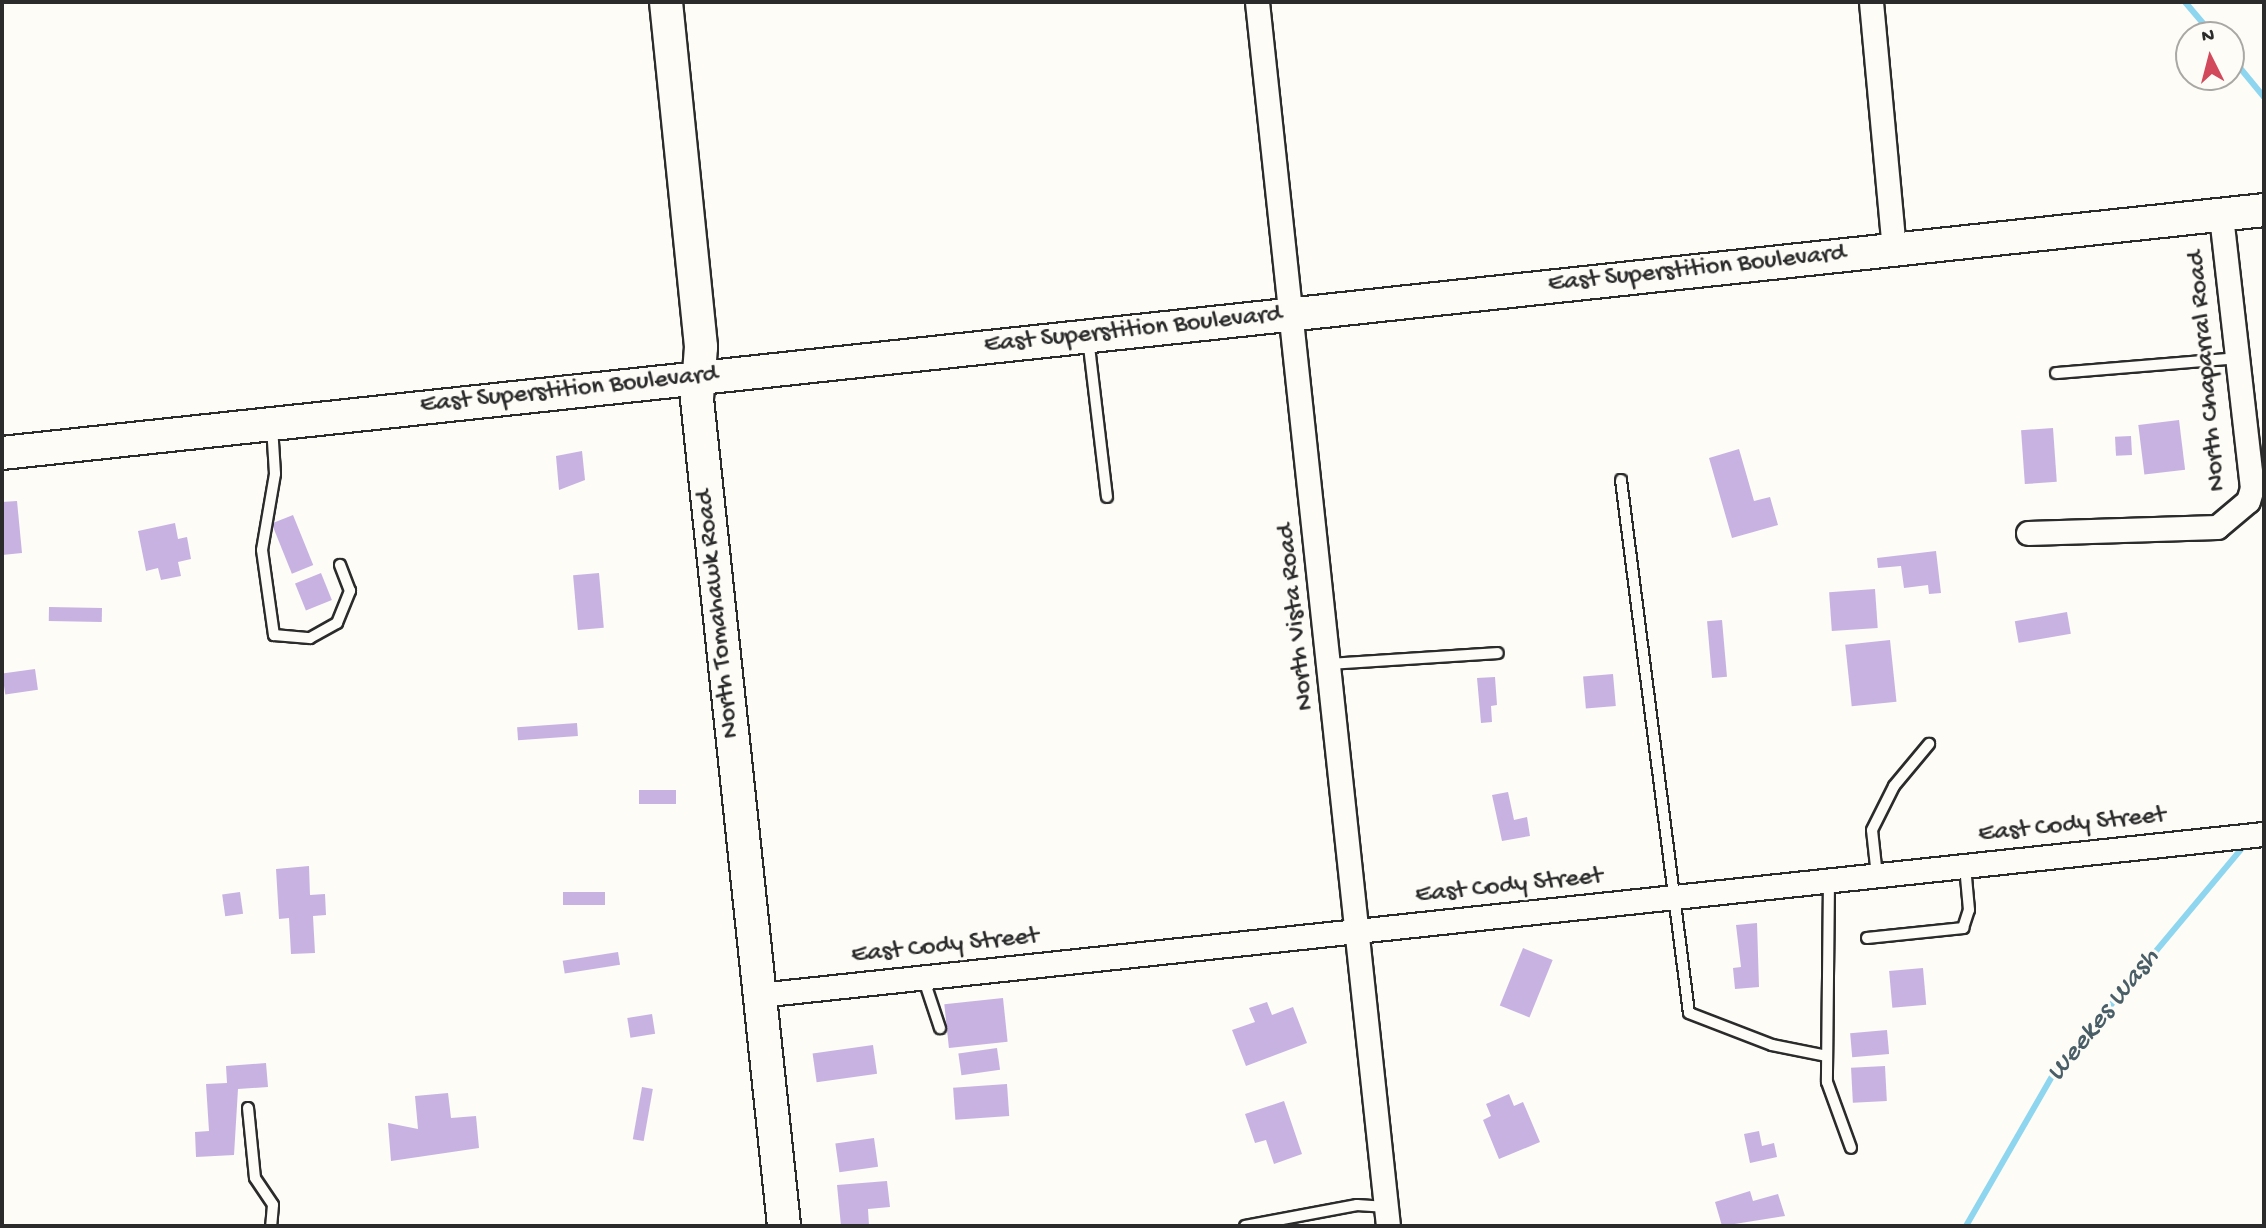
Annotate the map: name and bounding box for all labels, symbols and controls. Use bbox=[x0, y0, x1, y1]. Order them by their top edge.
north arrow bbox=[2175, 21, 2245, 91]
text: N bbox=[2201, 25, 2215, 49]
street label: East Superstition Boulevard bbox=[1547, 239, 1847, 301]
street label: North Chaparral Road bbox=[2182, 249, 2234, 493]
street label: East Superstition Boulevard bbox=[983, 300, 1283, 362]
street label: East Superstition Boulevard bbox=[419, 360, 719, 422]
street label: North Tomahawk Road bbox=[690, 488, 748, 740]
street label: North Vista Road bbox=[1272, 522, 1322, 712]
street label: East Cody Street bbox=[1977, 801, 2167, 851]
street label: East Cody Street bbox=[1414, 862, 1604, 912]
street label: East Cody Street bbox=[850, 922, 1040, 972]
water label: Weekes Wash bbox=[2040, 943, 2168, 1089]

